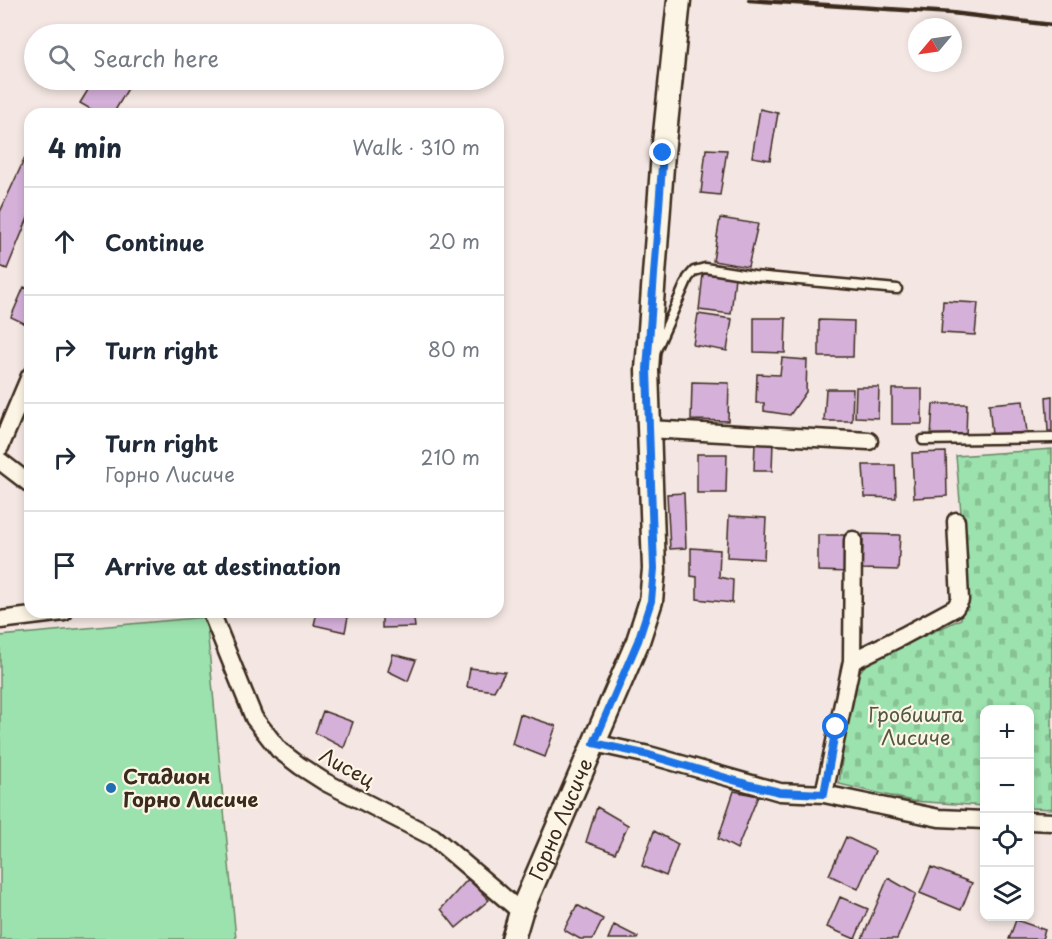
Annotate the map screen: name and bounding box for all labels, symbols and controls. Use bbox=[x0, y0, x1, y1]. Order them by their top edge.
north arrow bbox=[908, 18, 962, 72]
search box bbox=[24, 24, 504, 90]
icon: search bbox=[45, 41, 78, 74]
text: Search here bbox=[93, 41, 219, 74]
text: 4 min bbox=[48, 128, 122, 167]
text: Walk · 310 m bbox=[352, 132, 480, 162]
route end bbox=[649, 139, 675, 165]
icon: ahead bbox=[48, 225, 81, 258]
text: Continue bbox=[105, 225, 204, 258]
text: 20 m bbox=[428, 226, 480, 256]
icon: right bbox=[48, 333, 81, 366]
text: Turn right bbox=[105, 333, 218, 366]
text: 80 m bbox=[428, 334, 480, 364]
text: Turn right bbox=[105, 426, 218, 459]
icon: right bbox=[48, 441, 81, 474]
text: 210 m bbox=[421, 442, 480, 472]
text: Горно Лисиче bbox=[105, 459, 235, 489]
icon: arrive bbox=[48, 549, 81, 582]
text: Arrive at destination bbox=[105, 549, 341, 582]
park label: Гробишта Лисиче bbox=[868, 699, 964, 752]
map controls bbox=[980, 705, 1034, 921]
button: + bbox=[980, 705, 1034, 759]
route start bbox=[822, 713, 848, 739]
street label: Лисец bbox=[314, 740, 381, 795]
street label: Горно Лисиче bbox=[521, 753, 600, 885]
button: − bbox=[980, 759, 1034, 813]
place label: Стадион Горно Лисиче bbox=[123, 761, 258, 814]
marker: Стадион Горно Лисиче bbox=[104, 781, 118, 795]
button: locate bbox=[980, 813, 1034, 867]
button: layers bbox=[980, 867, 1034, 921]

